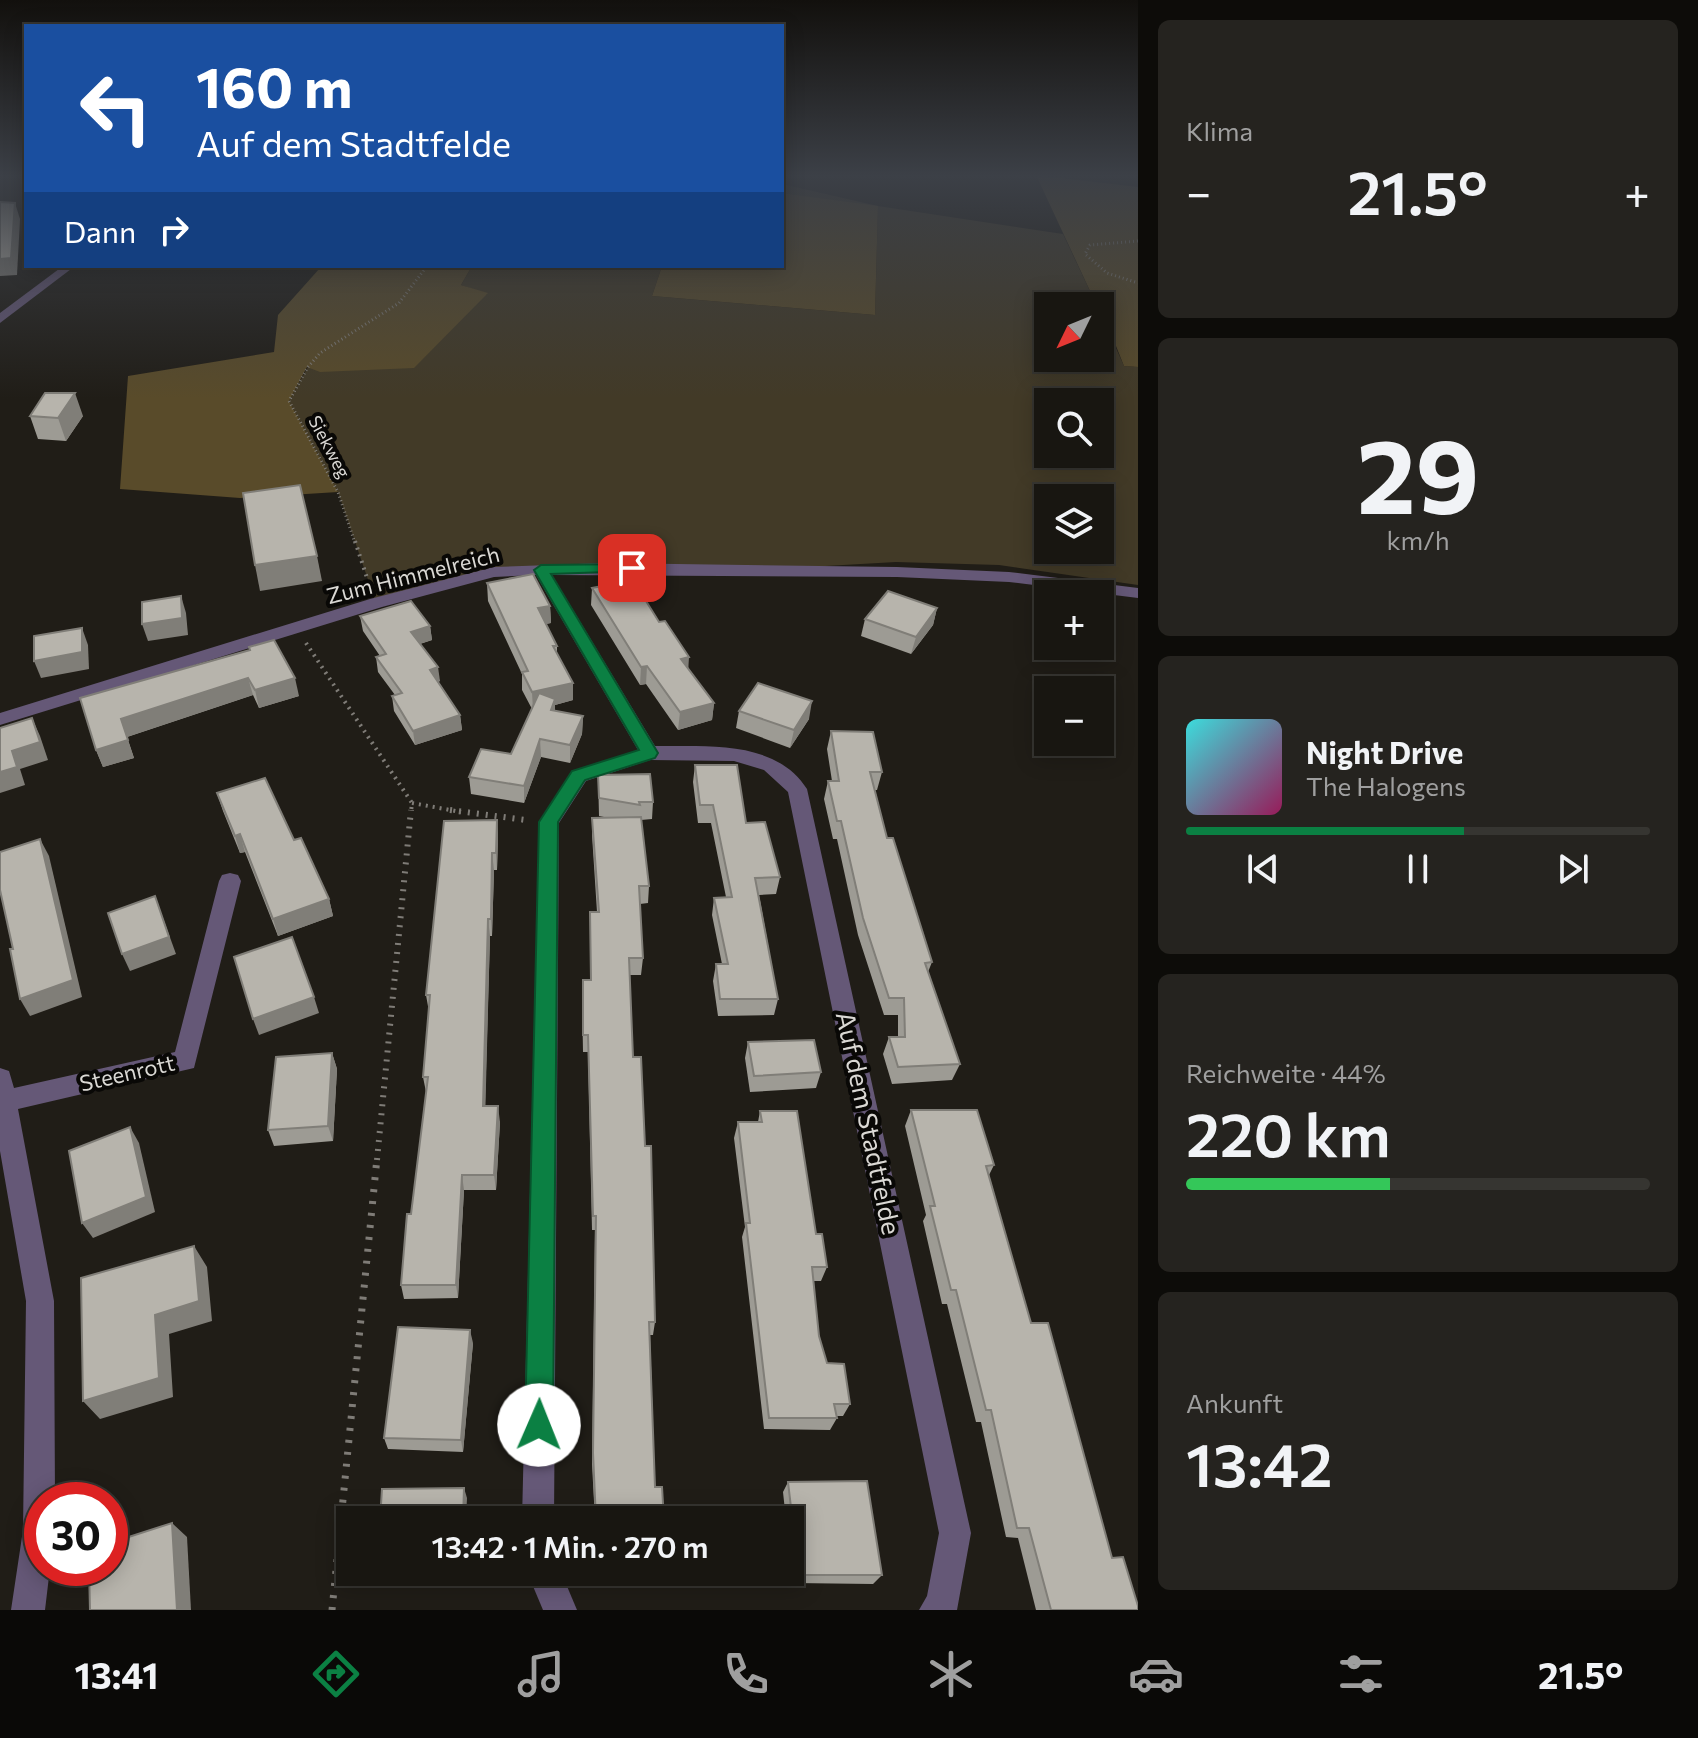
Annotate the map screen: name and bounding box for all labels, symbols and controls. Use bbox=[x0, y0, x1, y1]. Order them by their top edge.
text: 160 m bbox=[196, 51, 353, 120]
icon: left bbox=[64, 56, 168, 160]
text: Klima bbox=[1186, 115, 1253, 146]
text: Auf dem Stadtfelde bbox=[196, 120, 511, 164]
text: 21.5° bbox=[1347, 154, 1488, 227]
text: − bbox=[1186, 164, 1211, 218]
text: + bbox=[1624, 164, 1650, 218]
icon: right bbox=[152, 208, 196, 252]
text: Dann bbox=[64, 212, 136, 249]
north arrow bbox=[1034, 292, 1114, 372]
map controls bbox=[1034, 292, 1114, 756]
button: search bbox=[1034, 388, 1114, 468]
text: 29 bbox=[1357, 408, 1479, 535]
street label: Siekweg bbox=[304, 411, 356, 482]
button: layers bbox=[1034, 484, 1114, 564]
text: km/h bbox=[1386, 524, 1450, 555]
pin bbox=[598, 534, 666, 602]
street label: Zum Himmelreich bbox=[324, 540, 502, 609]
icon: arrive bbox=[610, 546, 654, 590]
button: + bbox=[1034, 580, 1114, 660]
button: − bbox=[1034, 676, 1114, 756]
text: Night Drive bbox=[1306, 733, 1463, 770]
text: The Halogens bbox=[1306, 770, 1466, 801]
icon: previous bbox=[1241, 847, 1285, 891]
icon: pause bbox=[1396, 847, 1440, 891]
icon: next bbox=[1551, 847, 1595, 891]
street label: Auf dem Stadtfelde bbox=[831, 1008, 908, 1237]
street label: Steenrott bbox=[77, 1048, 177, 1097]
text: Reichweite · 44% bbox=[1186, 1057, 1386, 1088]
text: 220 km bbox=[1186, 1096, 1391, 1169]
position arrow bbox=[497, 1383, 581, 1467]
text: Ankunft bbox=[1186, 1387, 1283, 1418]
text: 13:42 bbox=[1186, 1426, 1332, 1499]
speed limit sign: 30 bbox=[24, 1482, 128, 1586]
text: 13:42 · 1 Min. · 270 m bbox=[431, 1527, 709, 1564]
icon: directions bbox=[308, 1646, 364, 1702]
icon: music bbox=[513, 1646, 569, 1702]
icon: phone bbox=[718, 1646, 774, 1702]
icon: climate bbox=[923, 1646, 979, 1702]
icon: car bbox=[1128, 1646, 1184, 1702]
icon: filters bbox=[1333, 1646, 1389, 1702]
text: 13:41 bbox=[75, 1652, 159, 1696]
text: 21.5° bbox=[1538, 1652, 1623, 1696]

